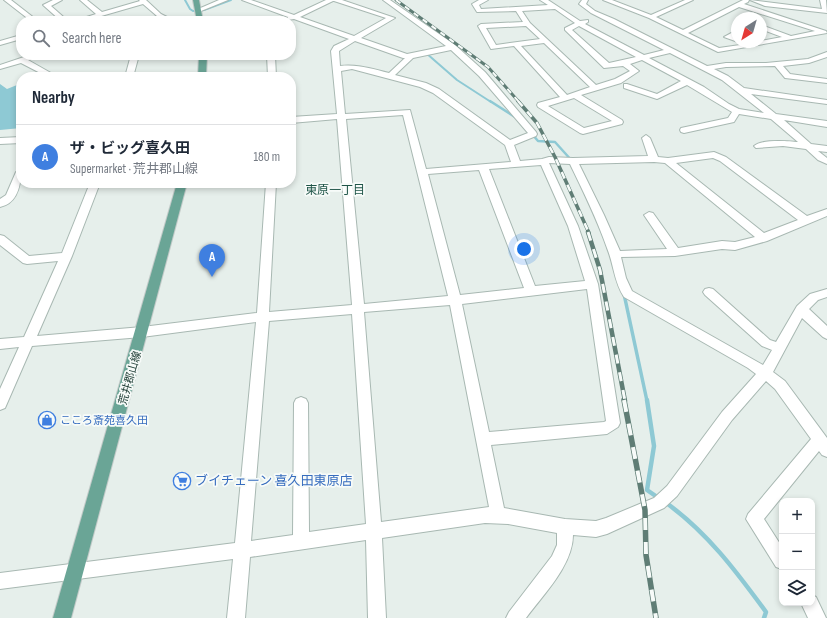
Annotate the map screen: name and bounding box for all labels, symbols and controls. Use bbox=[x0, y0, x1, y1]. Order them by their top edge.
north arrow bbox=[731, 12, 767, 48]
search box bbox=[16, 16, 296, 60]
icon: search bbox=[30, 27, 52, 49]
text: Search here bbox=[62, 29, 122, 48]
text: Nearby bbox=[32, 88, 75, 108]
text: ザ・ビッグ喜久田 bbox=[70, 139, 190, 158]
text: A bbox=[42, 149, 48, 165]
text: 180 m bbox=[254, 149, 280, 165]
text: Supermarket · 荒井郡山線 bbox=[70, 161, 198, 177]
district label: 東原一丁目 bbox=[305, 183, 365, 198]
your location bbox=[514, 239, 534, 259]
pin: A bbox=[199, 244, 225, 277]
street label: 荒井郡山線 bbox=[116, 350, 144, 406]
shop icon: こころ斎苑喜久田 bbox=[37, 410, 57, 430]
place label: こころ斎苑喜久田 bbox=[60, 414, 148, 427]
supermarket icon: ブイチェーン 喜久田東原店 bbox=[172, 471, 192, 491]
place label: ブイチェーン 喜久田東原店 bbox=[195, 473, 352, 489]
map controls bbox=[779, 498, 815, 606]
button: + bbox=[779, 498, 815, 534]
button: − bbox=[779, 534, 815, 570]
button: layers bbox=[779, 570, 815, 606]

